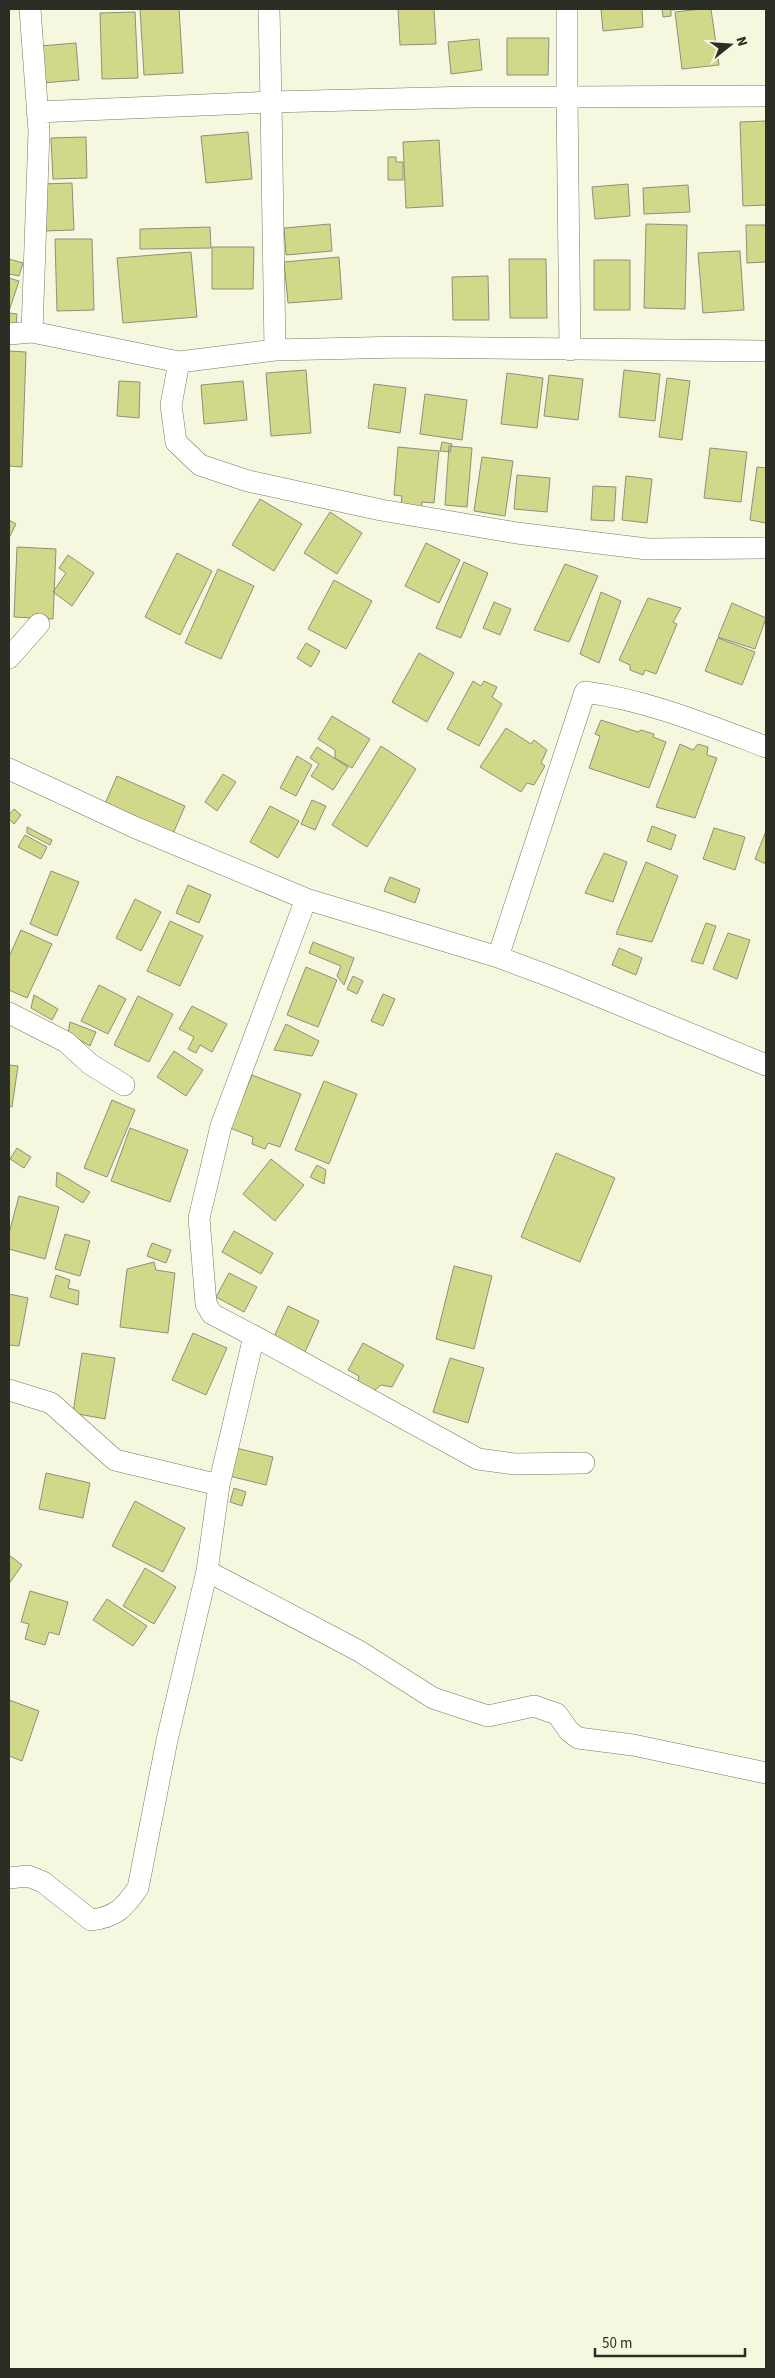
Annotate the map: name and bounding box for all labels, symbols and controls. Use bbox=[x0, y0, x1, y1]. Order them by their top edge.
north arrow bbox=[705, 20, 755, 70]
text: N bbox=[731, 34, 752, 49]
scale bar bbox=[595, 2326, 745, 2358]
text: 50 m bbox=[602, 2333, 632, 2354]

